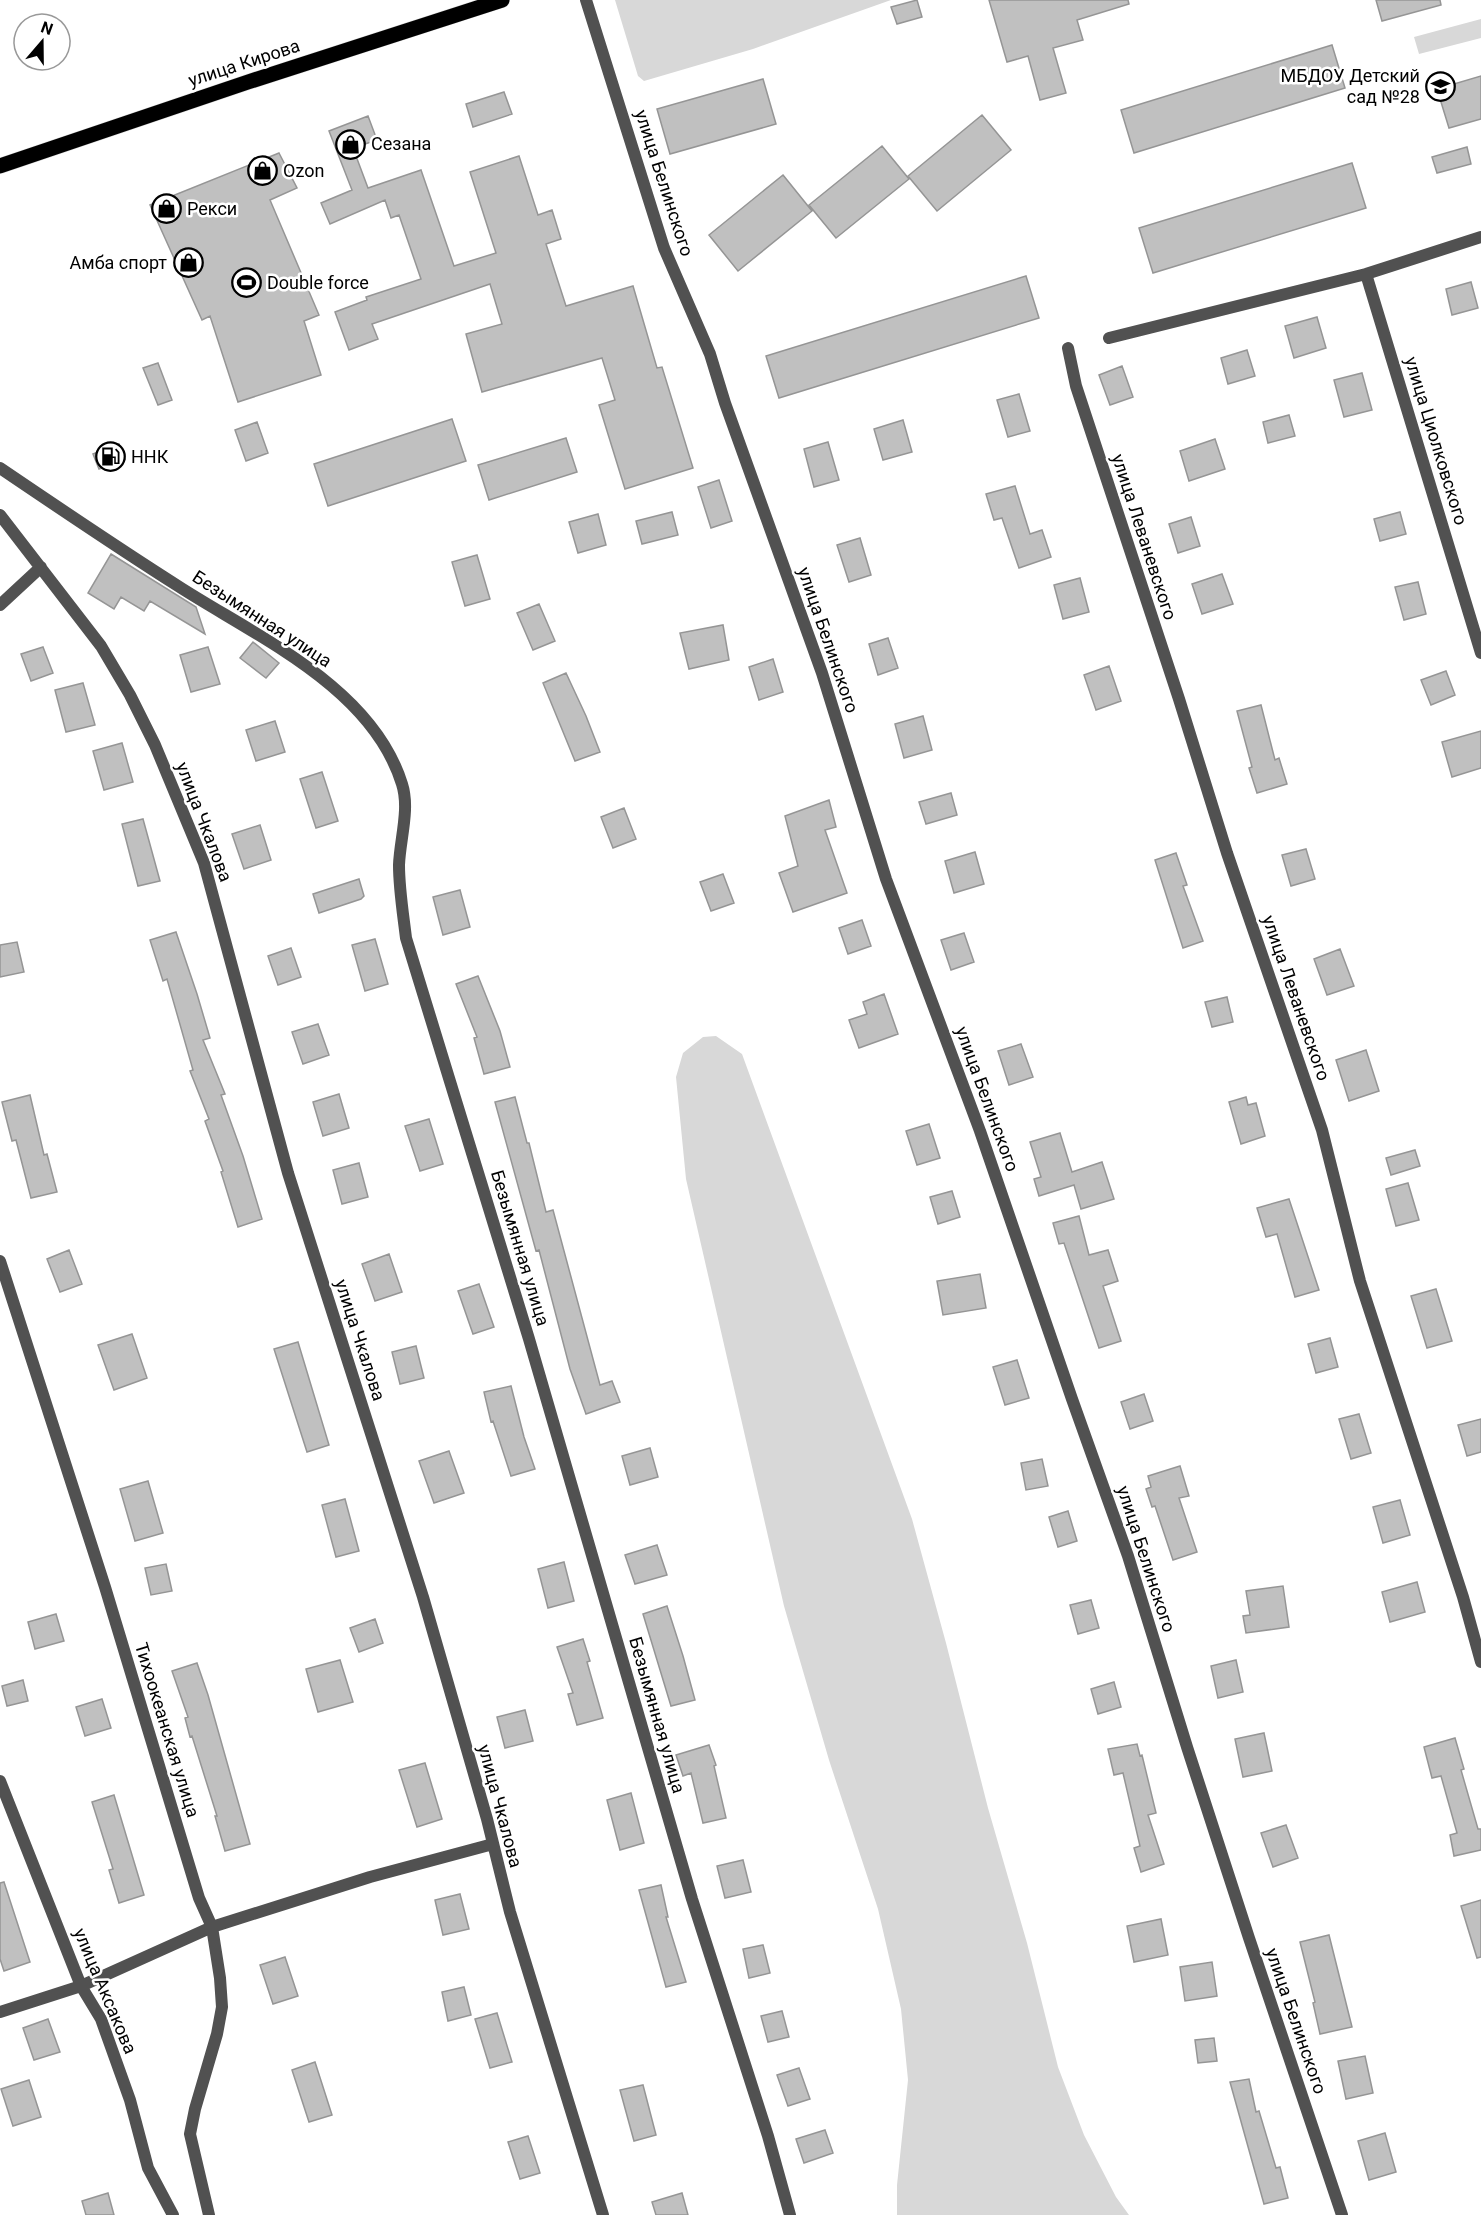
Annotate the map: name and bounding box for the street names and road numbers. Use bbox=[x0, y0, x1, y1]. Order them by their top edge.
street label: улица Кирова bbox=[185, 35, 302, 90]
street label: улица Белинского bbox=[631, 107, 698, 259]
street label: улица Циолковского bbox=[1401, 354, 1472, 528]
street label: улица Леваневского bbox=[1108, 451, 1181, 623]
street label: улица Белинского bbox=[794, 564, 863, 716]
street label: Безымянная улица bbox=[189, 566, 336, 671]
street label: улица Чкалова bbox=[172, 759, 237, 885]
street label: улица Леваневского bbox=[1258, 912, 1335, 1083]
street label: улица Белинского bbox=[951, 1023, 1023, 1174]
street label: Безымянная улица bbox=[487, 1168, 554, 1328]
street label: улица Чкалова bbox=[331, 1276, 390, 1403]
street label: улица Белинского bbox=[1113, 1483, 1180, 1635]
street label: Безымянная улица bbox=[625, 1634, 690, 1795]
street label: Тихоокеанская улица bbox=[131, 1640, 204, 1820]
street label: улица Чкалова bbox=[474, 1742, 527, 1870]
street label: улица Аксакова bbox=[70, 1925, 141, 2057]
street label: улица Белинского bbox=[1262, 1945, 1331, 2097]

